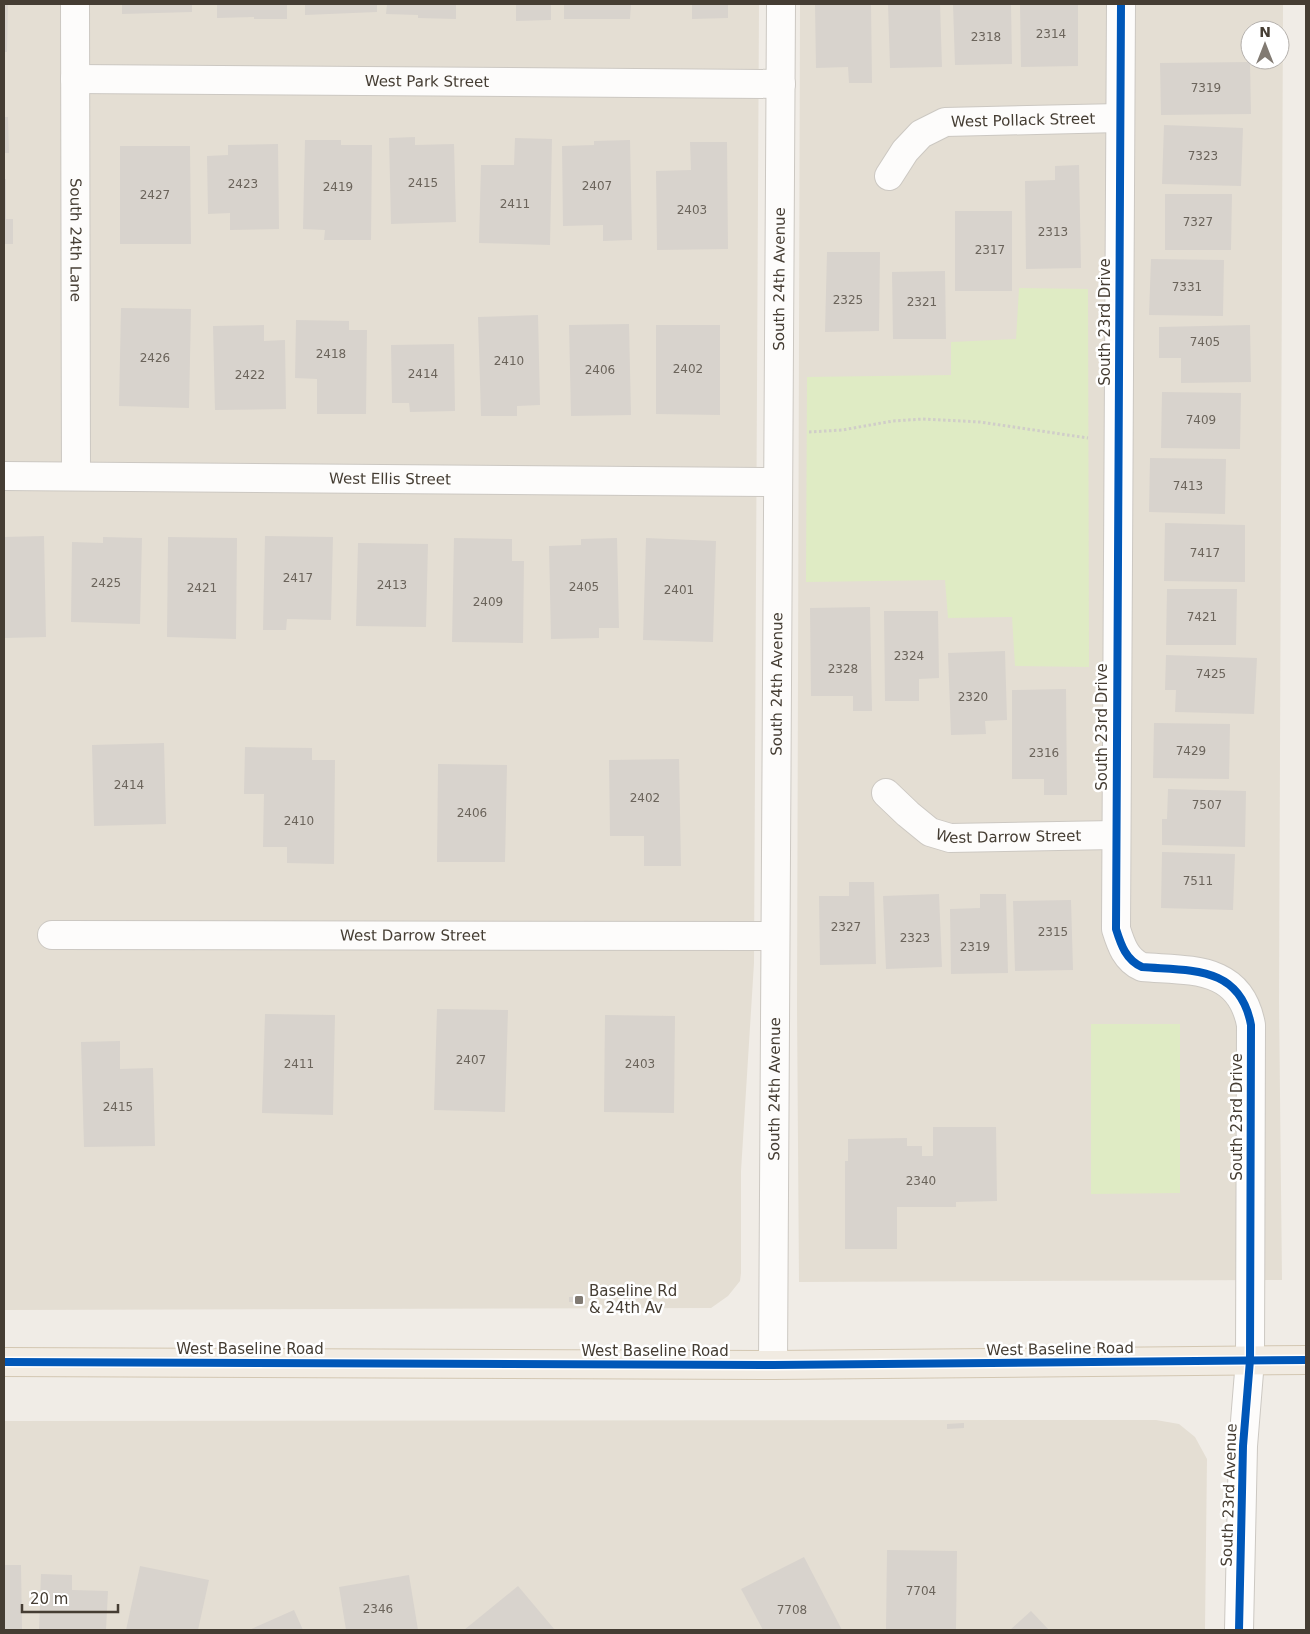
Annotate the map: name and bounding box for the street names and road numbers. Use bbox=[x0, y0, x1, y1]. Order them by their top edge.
street label: West Park Street bbox=[365, 72, 489, 91]
street label: West Pollack Street bbox=[951, 110, 1096, 131]
street label: South 24th Lane bbox=[66, 178, 85, 302]
street label: South 24th Avenue bbox=[770, 207, 789, 351]
street label: South 23rd Drive bbox=[1096, 258, 1114, 386]
street label: West Ellis Street bbox=[329, 470, 451, 488]
street label: South 24th Avenue bbox=[768, 612, 786, 756]
street label: South 23rd Drive bbox=[1093, 663, 1111, 791]
street label: West Darrow Street bbox=[933, 825, 1082, 847]
street label: West Darrow Street bbox=[340, 926, 486, 945]
street label: South 24th Avenue bbox=[765, 1017, 784, 1161]
street label: South 23rd Drive bbox=[1228, 1053, 1246, 1181]
street label: West Baseline Road bbox=[986, 1339, 1134, 1359]
street label: West Baseline Road bbox=[176, 1340, 324, 1358]
street label: West Baseline Road bbox=[581, 1342, 729, 1360]
street label: South 23rd Avenue bbox=[1218, 1423, 1240, 1567]

